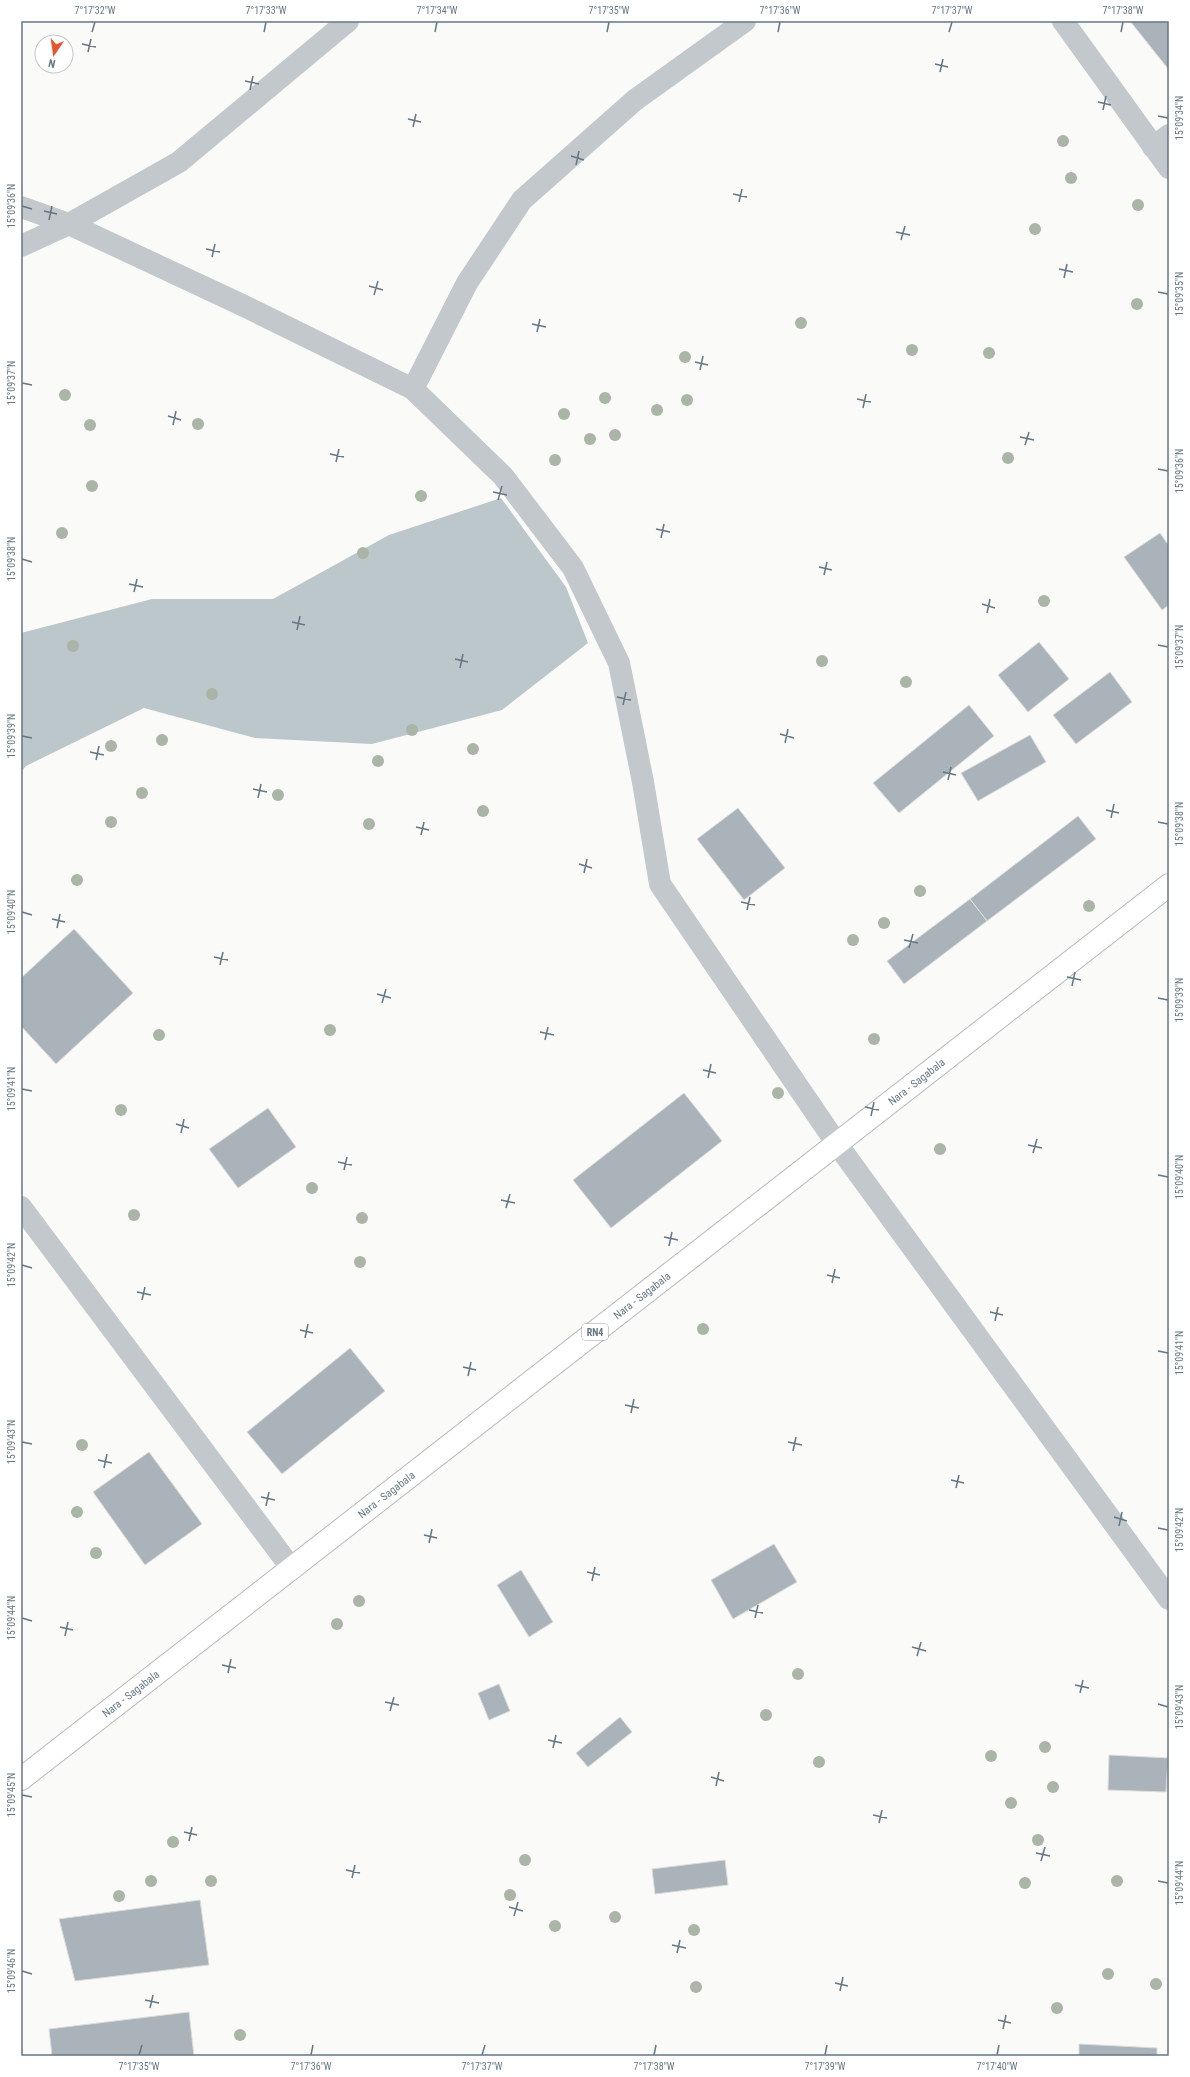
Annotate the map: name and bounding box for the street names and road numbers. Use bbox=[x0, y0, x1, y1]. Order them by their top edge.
street label: Nara - Sagabala bbox=[885, 1055, 948, 1108]
street label: Nara - Sagabala bbox=[611, 1269, 673, 1322]
road number: RN4 bbox=[582, 1324, 608, 1340]
street label: Nara - Sagabala bbox=[355, 1468, 417, 1521]
street label: Nara - Sagabala bbox=[100, 1667, 162, 1720]

